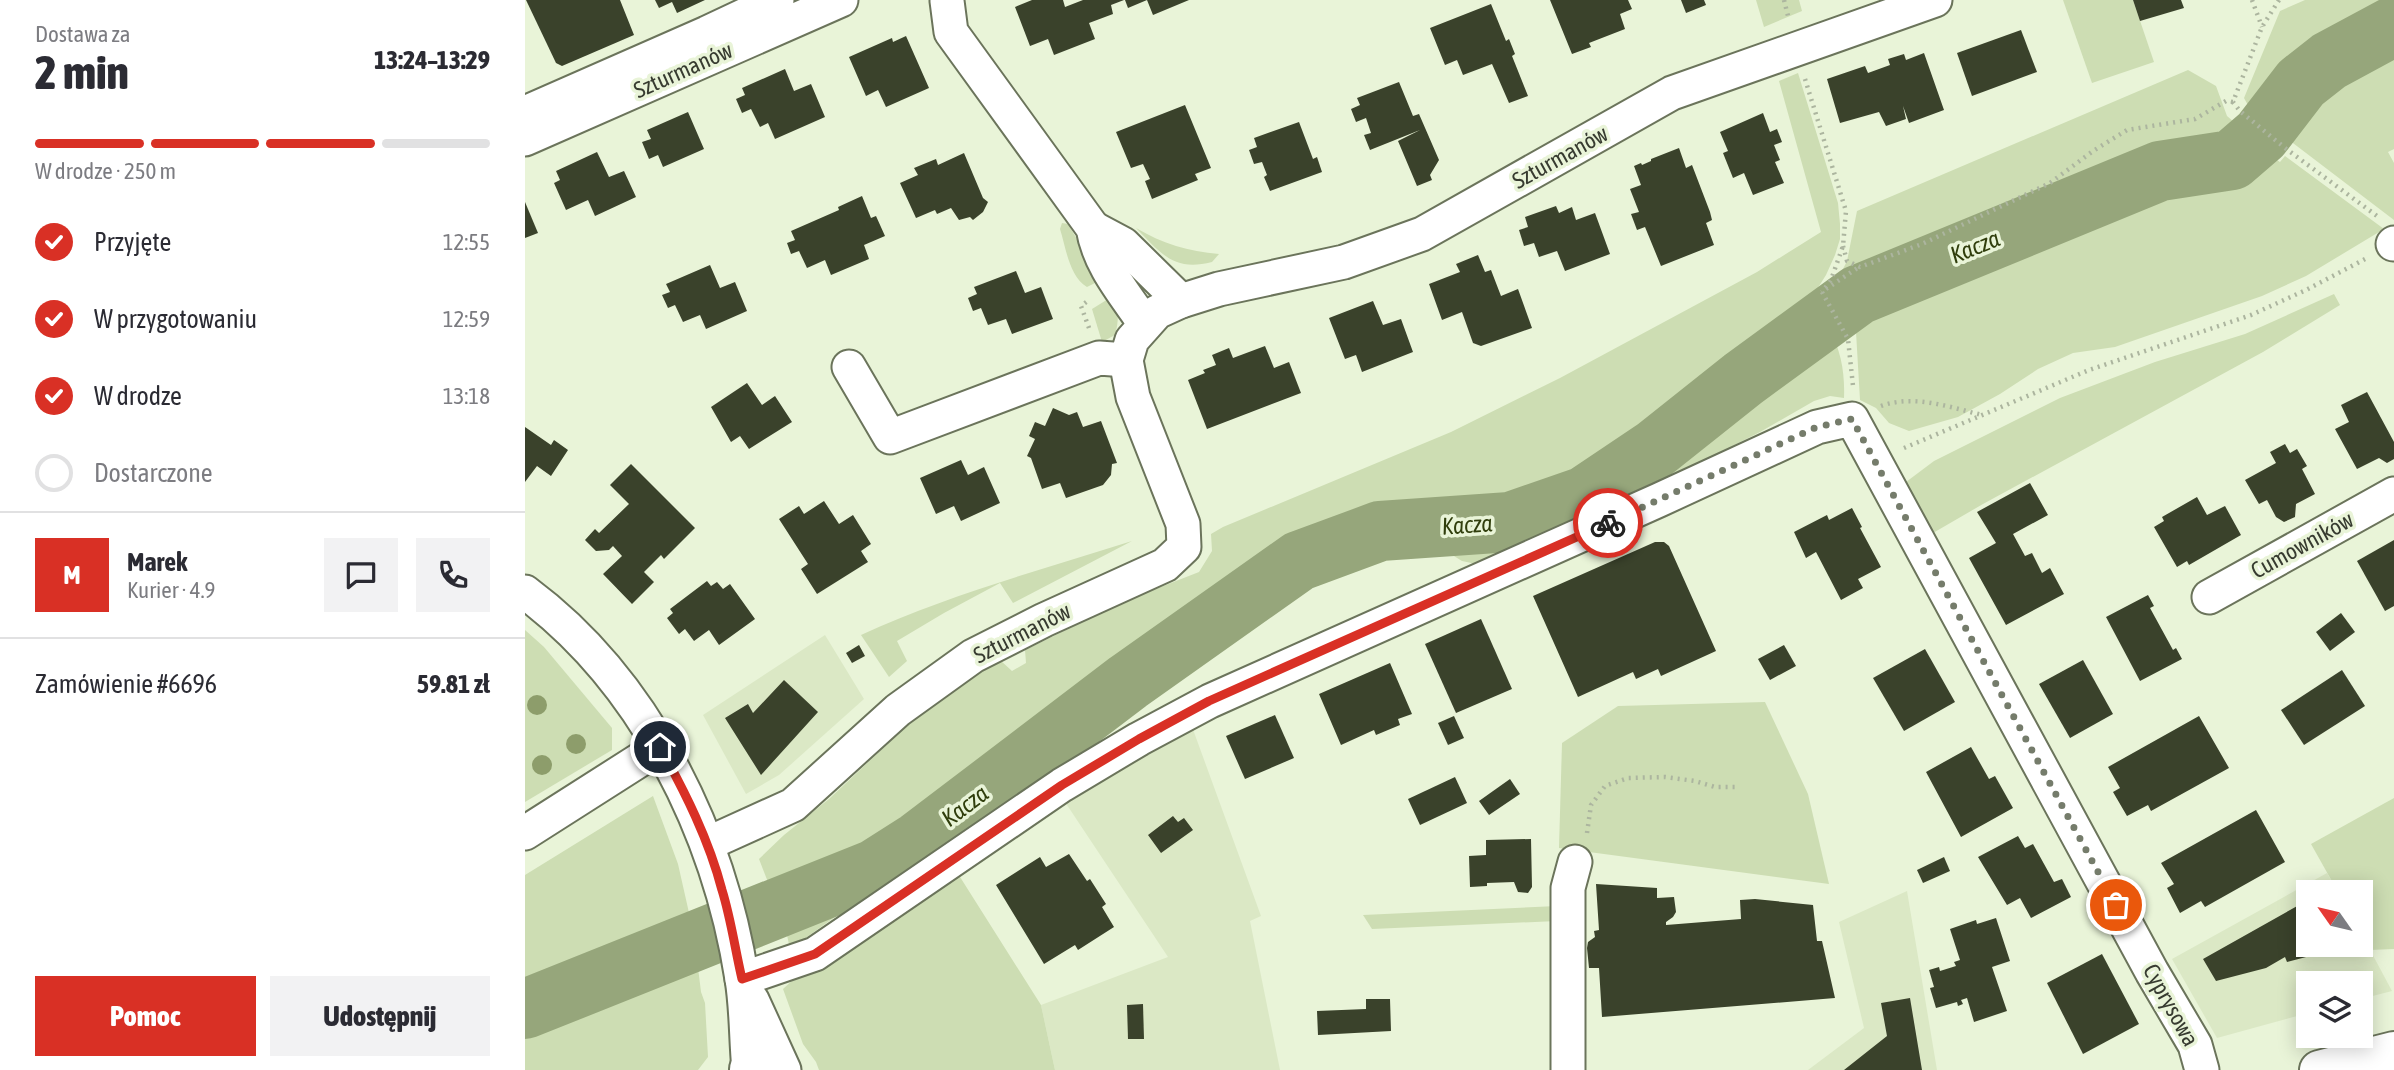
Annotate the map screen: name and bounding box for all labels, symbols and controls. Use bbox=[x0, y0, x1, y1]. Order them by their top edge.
text: Dostawa za bbox=[35, 21, 130, 47]
street label: Szturmanów bbox=[630, 37, 737, 103]
text: 13:24–13:29 bbox=[374, 45, 490, 75]
text: 2 min bbox=[35, 46, 129, 99]
street label: Szturmanów bbox=[1508, 120, 1613, 194]
text: W drodze · 250 m bbox=[35, 158, 176, 184]
icon: check bbox=[35, 223, 73, 261]
water label: Kacza bbox=[1946, 224, 2003, 269]
text: Przyjęte bbox=[94, 227, 171, 257]
text: 12:55 bbox=[443, 229, 490, 255]
icon: check bbox=[35, 300, 73, 338]
text: W przygotowaniu bbox=[94, 304, 257, 334]
text: 12:59 bbox=[443, 306, 490, 332]
icon: check bbox=[35, 377, 73, 415]
text: W drodze bbox=[94, 381, 182, 411]
text: 13:18 bbox=[443, 383, 490, 409]
text: Dostarczone bbox=[94, 458, 213, 488]
courier bbox=[1573, 488, 1643, 558]
icon: bike bbox=[1589, 504, 1627, 542]
street label: Cumowników bbox=[2246, 506, 2358, 584]
water label: Kacza bbox=[1441, 509, 1493, 540]
button: chat bbox=[324, 538, 398, 612]
button: phone bbox=[416, 538, 490, 612]
text: Marek bbox=[127, 547, 187, 577]
text: M bbox=[63, 560, 81, 590]
text: Kurier · 4.9 bbox=[127, 577, 215, 603]
street label: Szturmanów bbox=[969, 597, 1075, 668]
text: Zamówienie #6696 bbox=[35, 669, 217, 699]
text: 59.81 zł bbox=[417, 669, 490, 699]
pin bbox=[630, 717, 690, 777]
icon: home bbox=[641, 728, 679, 766]
water label: Kacza bbox=[936, 780, 993, 832]
pin bbox=[2086, 875, 2146, 935]
north arrow bbox=[2296, 880, 2373, 957]
map controls bbox=[2296, 880, 2373, 1048]
icon: bag bbox=[2097, 886, 2135, 924]
street label: Cyprysowa bbox=[2138, 959, 2204, 1051]
button: layers bbox=[2296, 971, 2373, 1048]
button: Pomoc bbox=[35, 976, 256, 1056]
button: Udostępnij bbox=[270, 976, 490, 1056]

